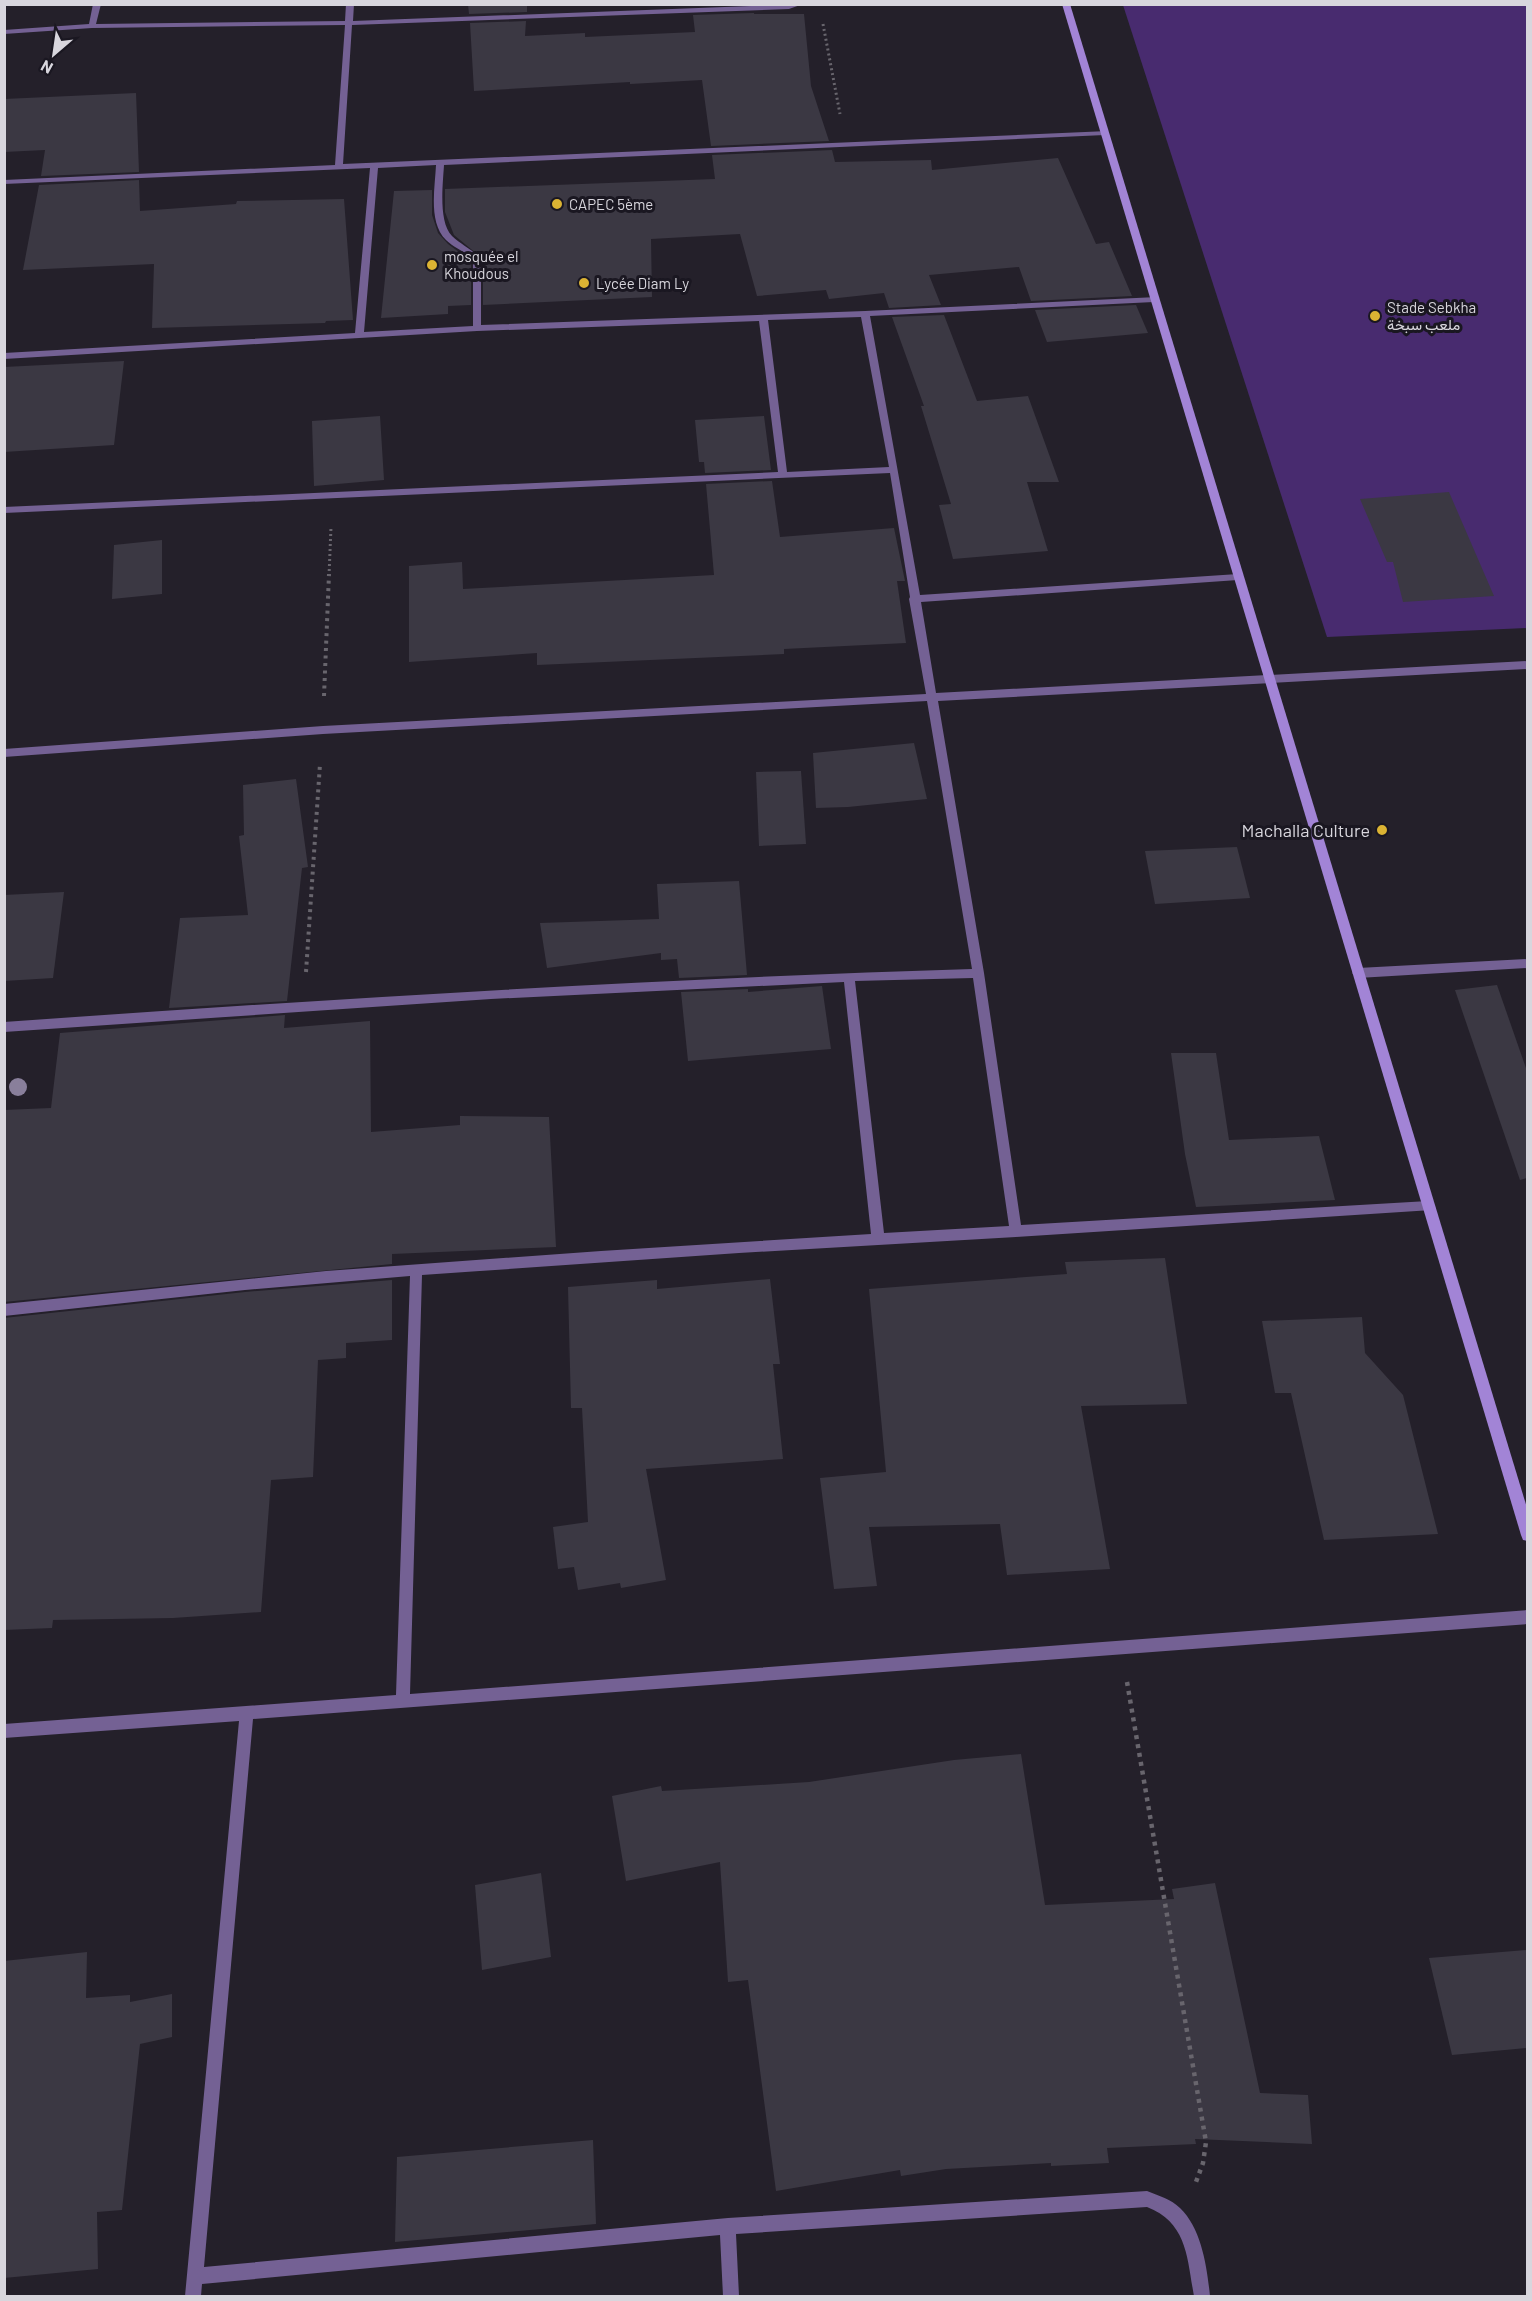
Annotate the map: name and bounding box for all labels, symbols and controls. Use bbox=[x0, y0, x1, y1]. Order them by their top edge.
north arrow bbox=[24, 24, 84, 84]
text: N bbox=[37, 57, 56, 78]
place label: CAPEC 5ème bbox=[569, 195, 653, 213]
marker: CAPEC 5ème bbox=[550, 197, 564, 211]
place label: mosquée el Khoudous bbox=[444, 247, 518, 282]
marker: mosquée el Khoudous bbox=[425, 258, 439, 272]
place label: Lycée Diam Ly bbox=[596, 274, 689, 292]
marker: Lycée Diam Ly bbox=[577, 276, 591, 290]
place label: Stade Sebkha ملعب سبخة bbox=[1387, 298, 1476, 334]
marker: Stade Sebkha ملعب سبخة bbox=[1368, 309, 1382, 323]
place label: Machalla Culture bbox=[1242, 819, 1370, 841]
marker: Machalla Culture bbox=[1375, 823, 1389, 837]

